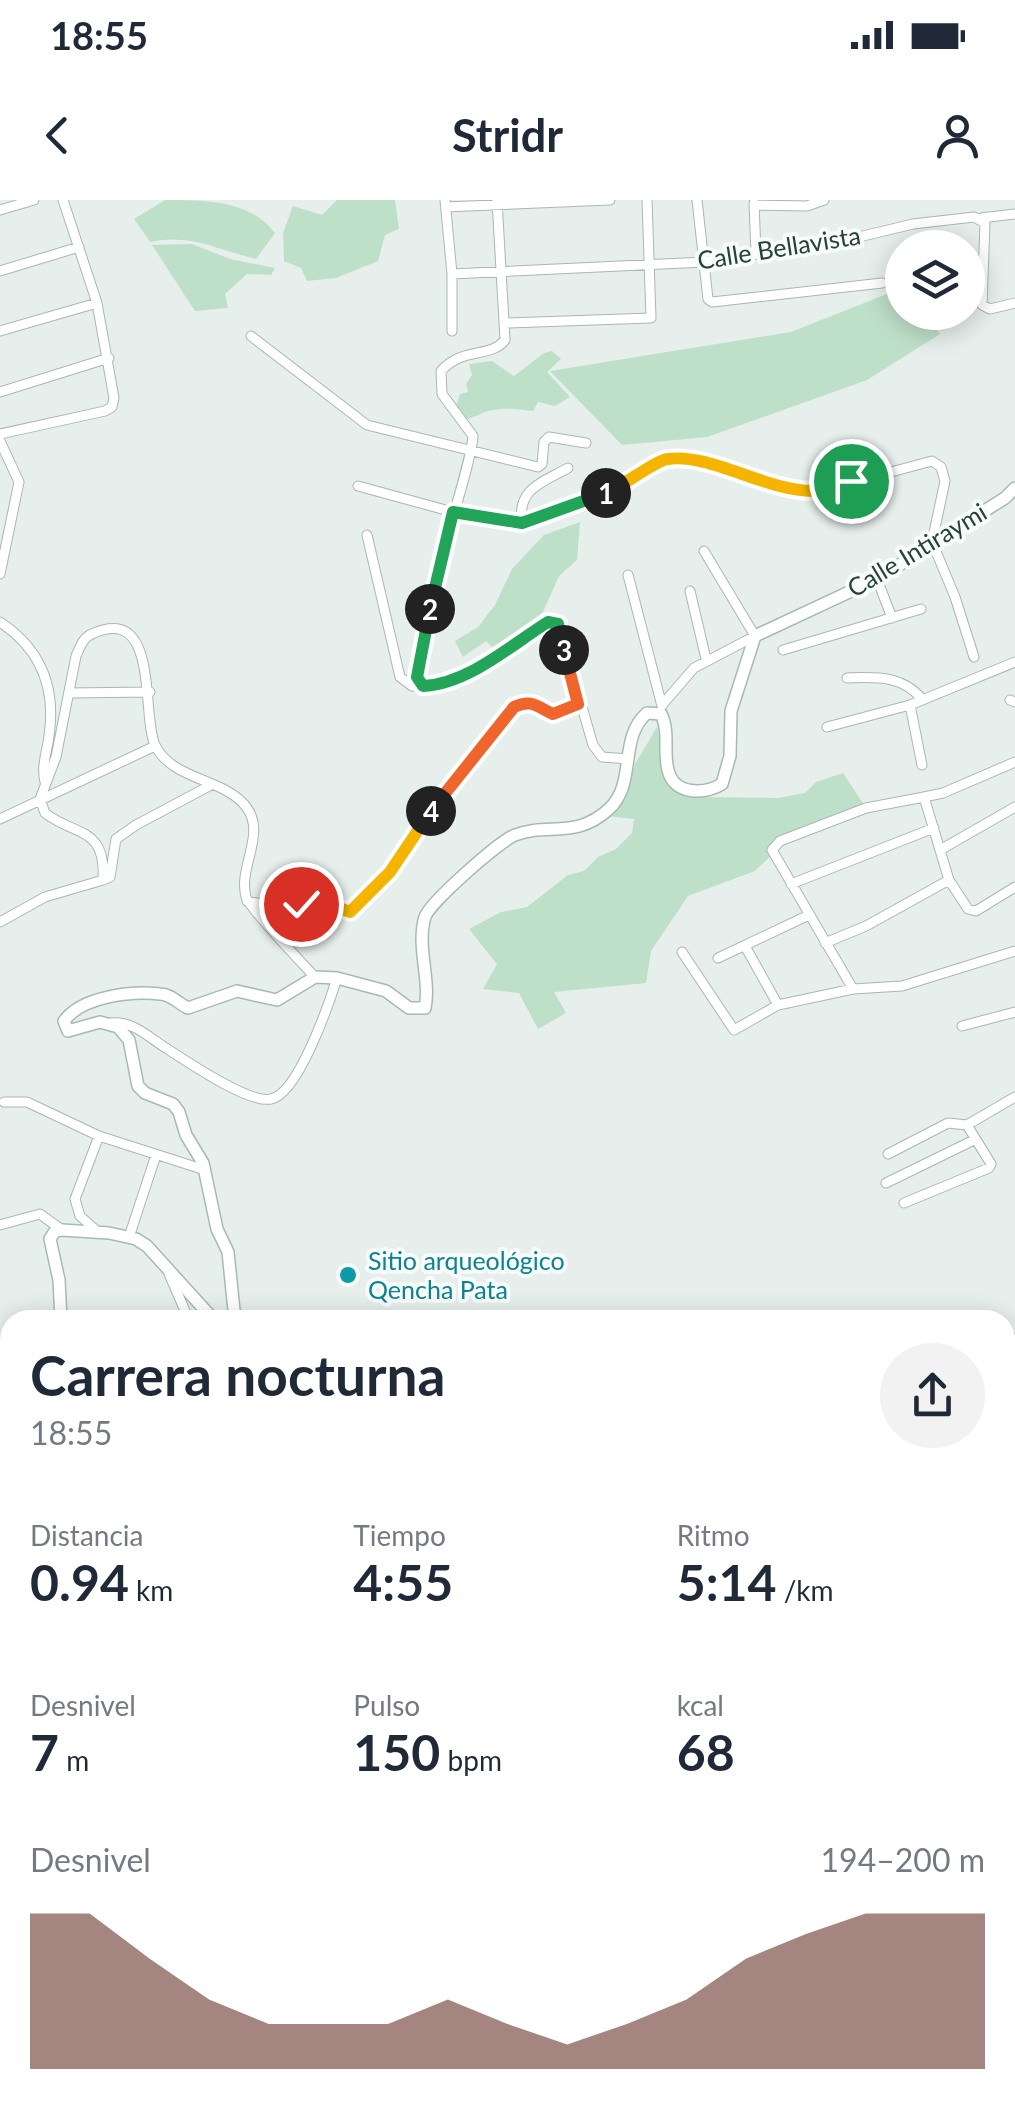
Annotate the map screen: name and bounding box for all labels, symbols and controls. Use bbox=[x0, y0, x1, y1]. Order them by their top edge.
text: 18:55 bbox=[50, 12, 148, 58]
icon: back bbox=[30, 108, 85, 163]
text: Stridr bbox=[452, 108, 563, 162]
icon: person bbox=[930, 108, 985, 163]
street label: Calle Bellavista bbox=[695, 219, 863, 275]
map controls bbox=[885, 230, 985, 330]
button: layers bbox=[885, 230, 985, 330]
pin bbox=[809, 439, 894, 524]
icon: arrive bbox=[824, 454, 879, 509]
pin: 1 bbox=[581, 468, 631, 518]
text: 1 bbox=[598, 476, 614, 510]
street label: Calle Intiraymi bbox=[841, 496, 991, 602]
pin: 2 bbox=[405, 584, 455, 634]
text: 2 bbox=[422, 592, 438, 626]
pin: 3 bbox=[539, 625, 589, 675]
text: 3 bbox=[556, 633, 572, 667]
pin: 4 bbox=[406, 786, 456, 836]
text: 4 bbox=[423, 794, 439, 828]
pin bbox=[259, 862, 344, 947]
icon: check bbox=[274, 877, 329, 932]
place label: Sitio arqueológico Qencha Pata bbox=[368, 1245, 565, 1304]
marker: Sitio arqueológico Qencha Pata bbox=[337, 1264, 359, 1286]
text: Carrera nocturna bbox=[30, 1342, 445, 1408]
button: share bbox=[880, 1343, 985, 1448]
text: 18:55 bbox=[30, 1413, 112, 1452]
text: Distancia bbox=[30, 1518, 143, 1552]
text: Tiempo bbox=[353, 1518, 446, 1552]
text: Ritmo bbox=[677, 1518, 750, 1552]
text: 0.94 bbox=[30, 1552, 129, 1612]
text: 4:55 bbox=[353, 1552, 453, 1612]
text: 5:14 bbox=[677, 1552, 777, 1612]
text: km bbox=[129, 1573, 173, 1607]
text: /km bbox=[777, 1573, 834, 1607]
text: Desnivel bbox=[30, 1688, 136, 1722]
text: Pulso bbox=[353, 1688, 420, 1722]
text: kcal bbox=[677, 1688, 724, 1722]
text: 7 bbox=[30, 1722, 59, 1782]
text: 150 bbox=[353, 1722, 440, 1782]
text: 68 bbox=[677, 1722, 735, 1782]
text: m bbox=[59, 1743, 89, 1777]
text: bpm bbox=[440, 1743, 502, 1777]
text: Desnivel bbox=[30, 1840, 151, 1879]
text: 194–200 m bbox=[821, 1840, 985, 1879]

